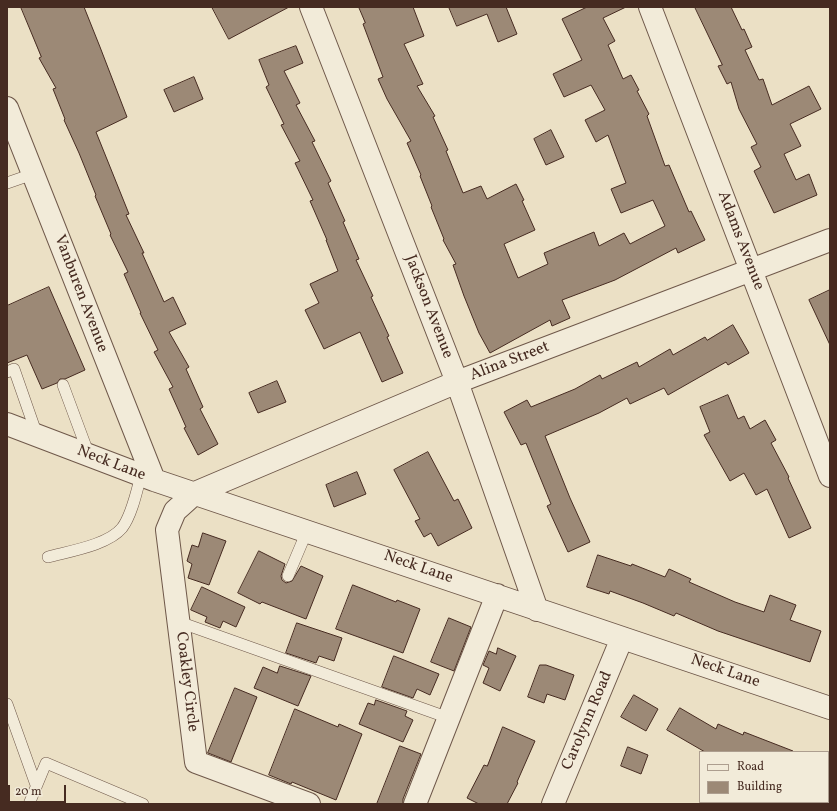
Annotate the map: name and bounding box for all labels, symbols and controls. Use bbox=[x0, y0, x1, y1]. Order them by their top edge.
street label: Adams Avenue bbox=[712, 189, 768, 293]
street label: Vanburen Avenue bbox=[49, 233, 111, 355]
street label: Jackson Avenue bbox=[399, 253, 457, 361]
street label: Alina Street bbox=[468, 338, 552, 386]
street label: Neck Lane bbox=[74, 442, 148, 486]
street label: Neck Lane bbox=[381, 547, 455, 589]
street label: Coakley Circle bbox=[170, 631, 202, 733]
street label: Neck Lane bbox=[688, 651, 762, 693]
street label: Carolynn Road bbox=[559, 669, 617, 773]
legend bbox=[699, 751, 829, 803]
text: Road bbox=[737, 759, 764, 775]
scale bar bbox=[10, 777, 68, 803]
text: Building bbox=[737, 779, 782, 795]
text: 20 m bbox=[15, 784, 42, 800]

